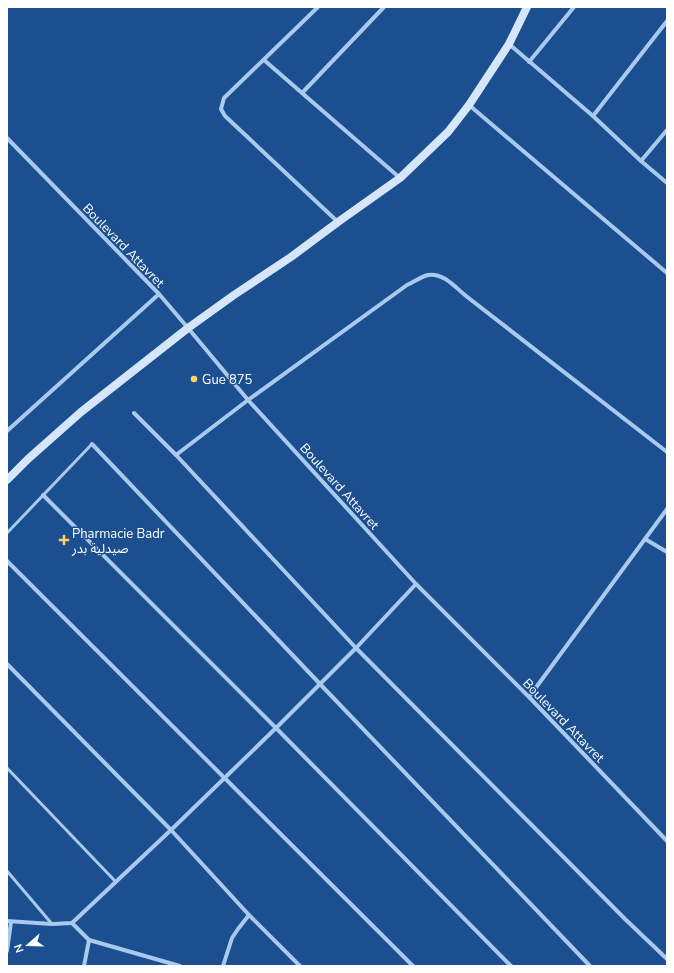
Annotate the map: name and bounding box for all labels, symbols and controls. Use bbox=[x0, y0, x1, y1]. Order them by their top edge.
street label: Boulevard Attavret bbox=[78, 200, 169, 292]
place label: Gue 875 bbox=[202, 371, 253, 389]
marker: Gue 875 bbox=[189, 374, 199, 384]
street label: Boulevard Attavret bbox=[296, 440, 383, 534]
place label: Pharmacie Badr صيدلية بدر bbox=[71, 525, 165, 558]
marker: Pharmacie Badr صيدلية بدر bbox=[59, 535, 69, 545]
street label: Boulevard Attavret bbox=[518, 675, 609, 767]
north arrow bbox=[8, 925, 48, 965]
text: N bbox=[11, 942, 28, 955]

